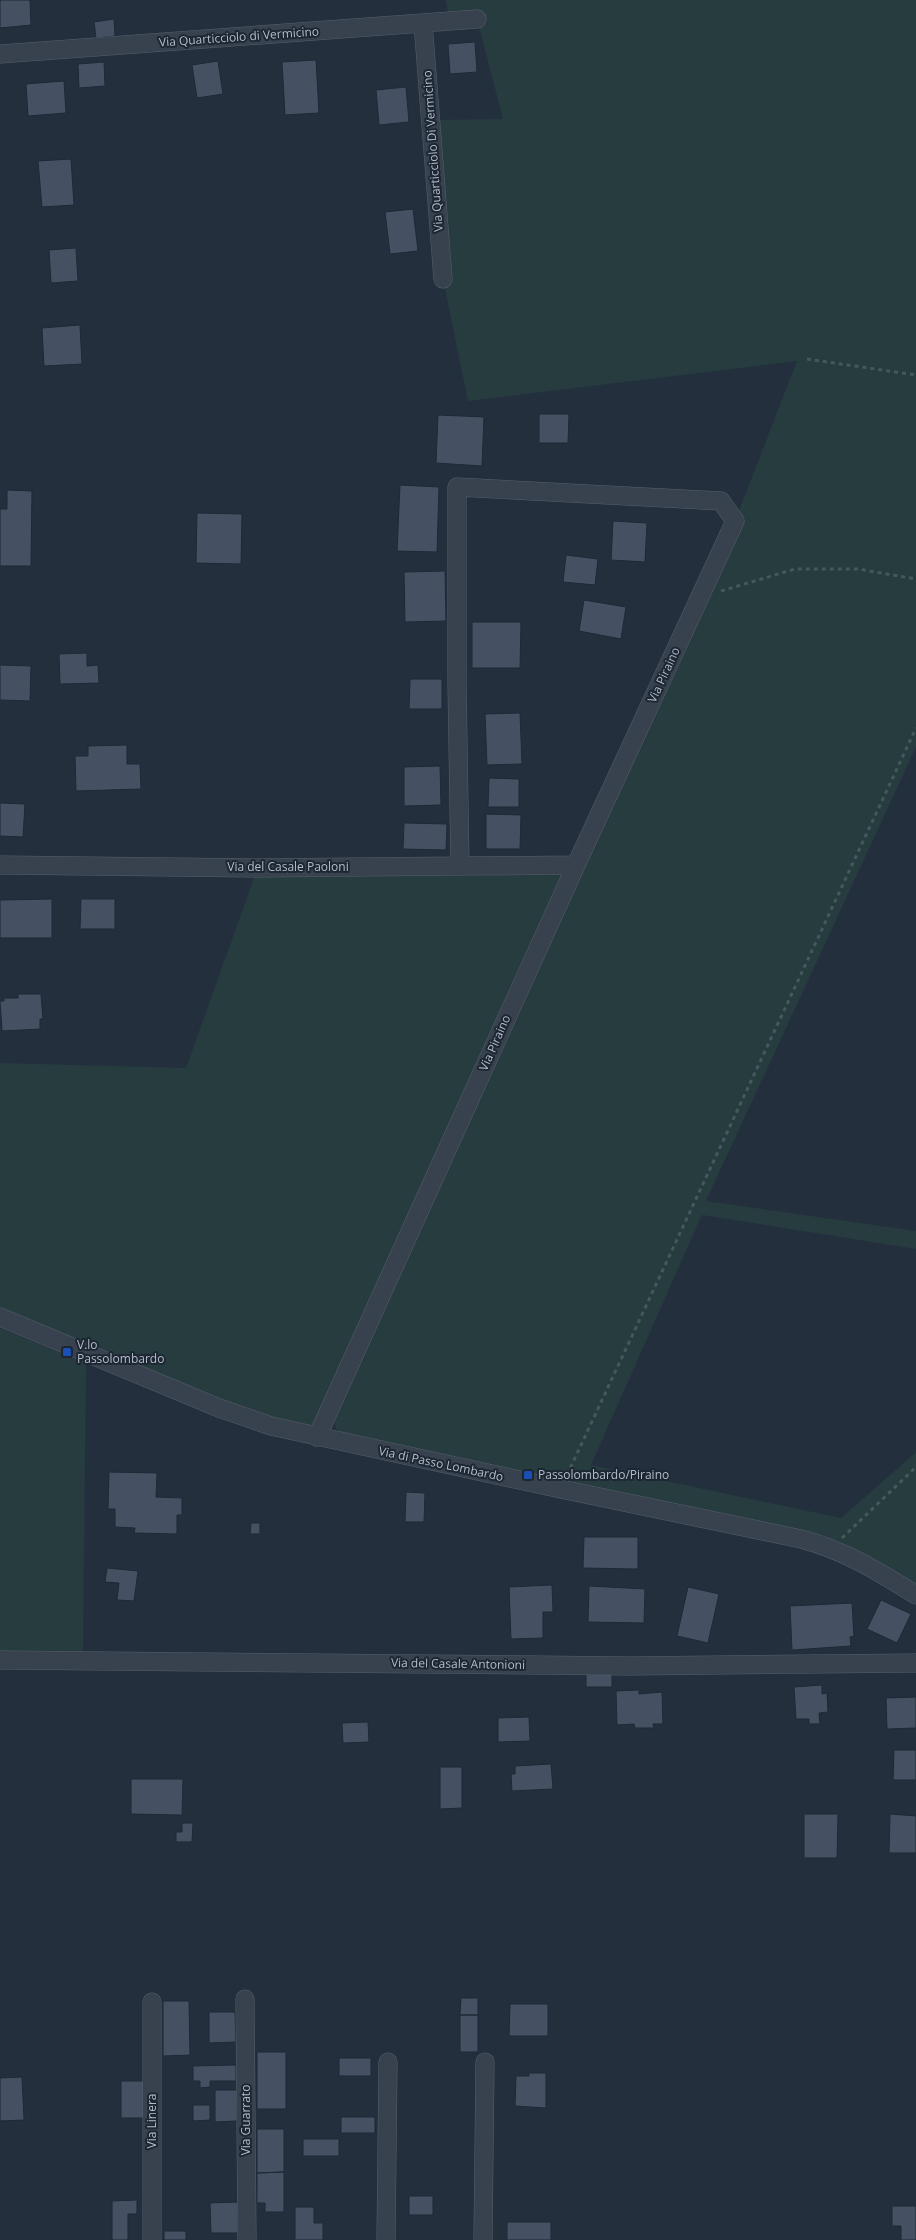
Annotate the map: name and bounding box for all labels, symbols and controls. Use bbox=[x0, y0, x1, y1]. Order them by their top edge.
street label: Via Quarticciolo di Vermicino bbox=[158, 22, 320, 51]
street label: Via Quarticciolo Di Vermicino bbox=[418, 70, 447, 232]
street label: Via Piraino bbox=[643, 644, 684, 705]
street label: Via del Casale Paoloni bbox=[227, 858, 349, 875]
street label: Via Piraino bbox=[475, 1012, 514, 1073]
place label: V.lo Passolombardo bbox=[77, 1336, 164, 1367]
marker: V.lo Passolombardo bbox=[61, 1346, 73, 1358]
street label: Via di Passo Lombardo bbox=[377, 1442, 505, 1485]
place label: Passolombardo/Piraino bbox=[538, 1466, 669, 1483]
marker: Passolombardo/Piraino bbox=[522, 1469, 534, 1481]
street label: Via del Casale Antonioni bbox=[391, 1654, 525, 1673]
street label: Via Guarrato bbox=[237, 2085, 254, 2155]
street label: Via Linera bbox=[143, 2094, 160, 2148]

